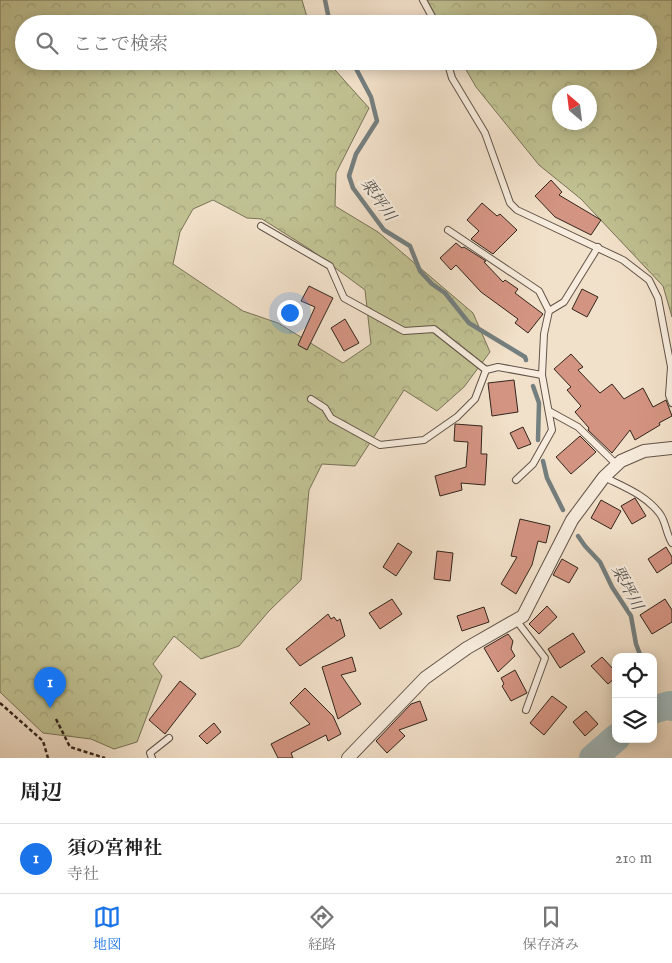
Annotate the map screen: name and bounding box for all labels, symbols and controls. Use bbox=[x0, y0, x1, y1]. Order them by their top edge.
search box bbox=[15, 15, 657, 70]
icon: search bbox=[33, 29, 61, 57]
text: ここで検索 bbox=[73, 33, 168, 57]
north arrow bbox=[552, 85, 597, 130]
water label: 栗坪川 bbox=[355, 175, 400, 227]
your location bbox=[277, 300, 303, 326]
water label: 栗坪川 bbox=[606, 562, 647, 616]
map controls bbox=[612, 653, 657, 743]
button: locate bbox=[612, 653, 657, 698]
pin: 1 bbox=[34, 667, 66, 708]
button: layers bbox=[612, 698, 657, 743]
text: 周辺 bbox=[20, 780, 62, 807]
text: 須の宮神社 bbox=[67, 837, 162, 861]
text: 1 bbox=[33, 849, 39, 869]
text: 210 m bbox=[615, 849, 652, 869]
text: 寺社 bbox=[67, 865, 99, 885]
tab: 地図 bbox=[93, 903, 121, 954]
tab: 経路 bbox=[308, 903, 336, 954]
tab: 保存済み bbox=[523, 903, 579, 954]

